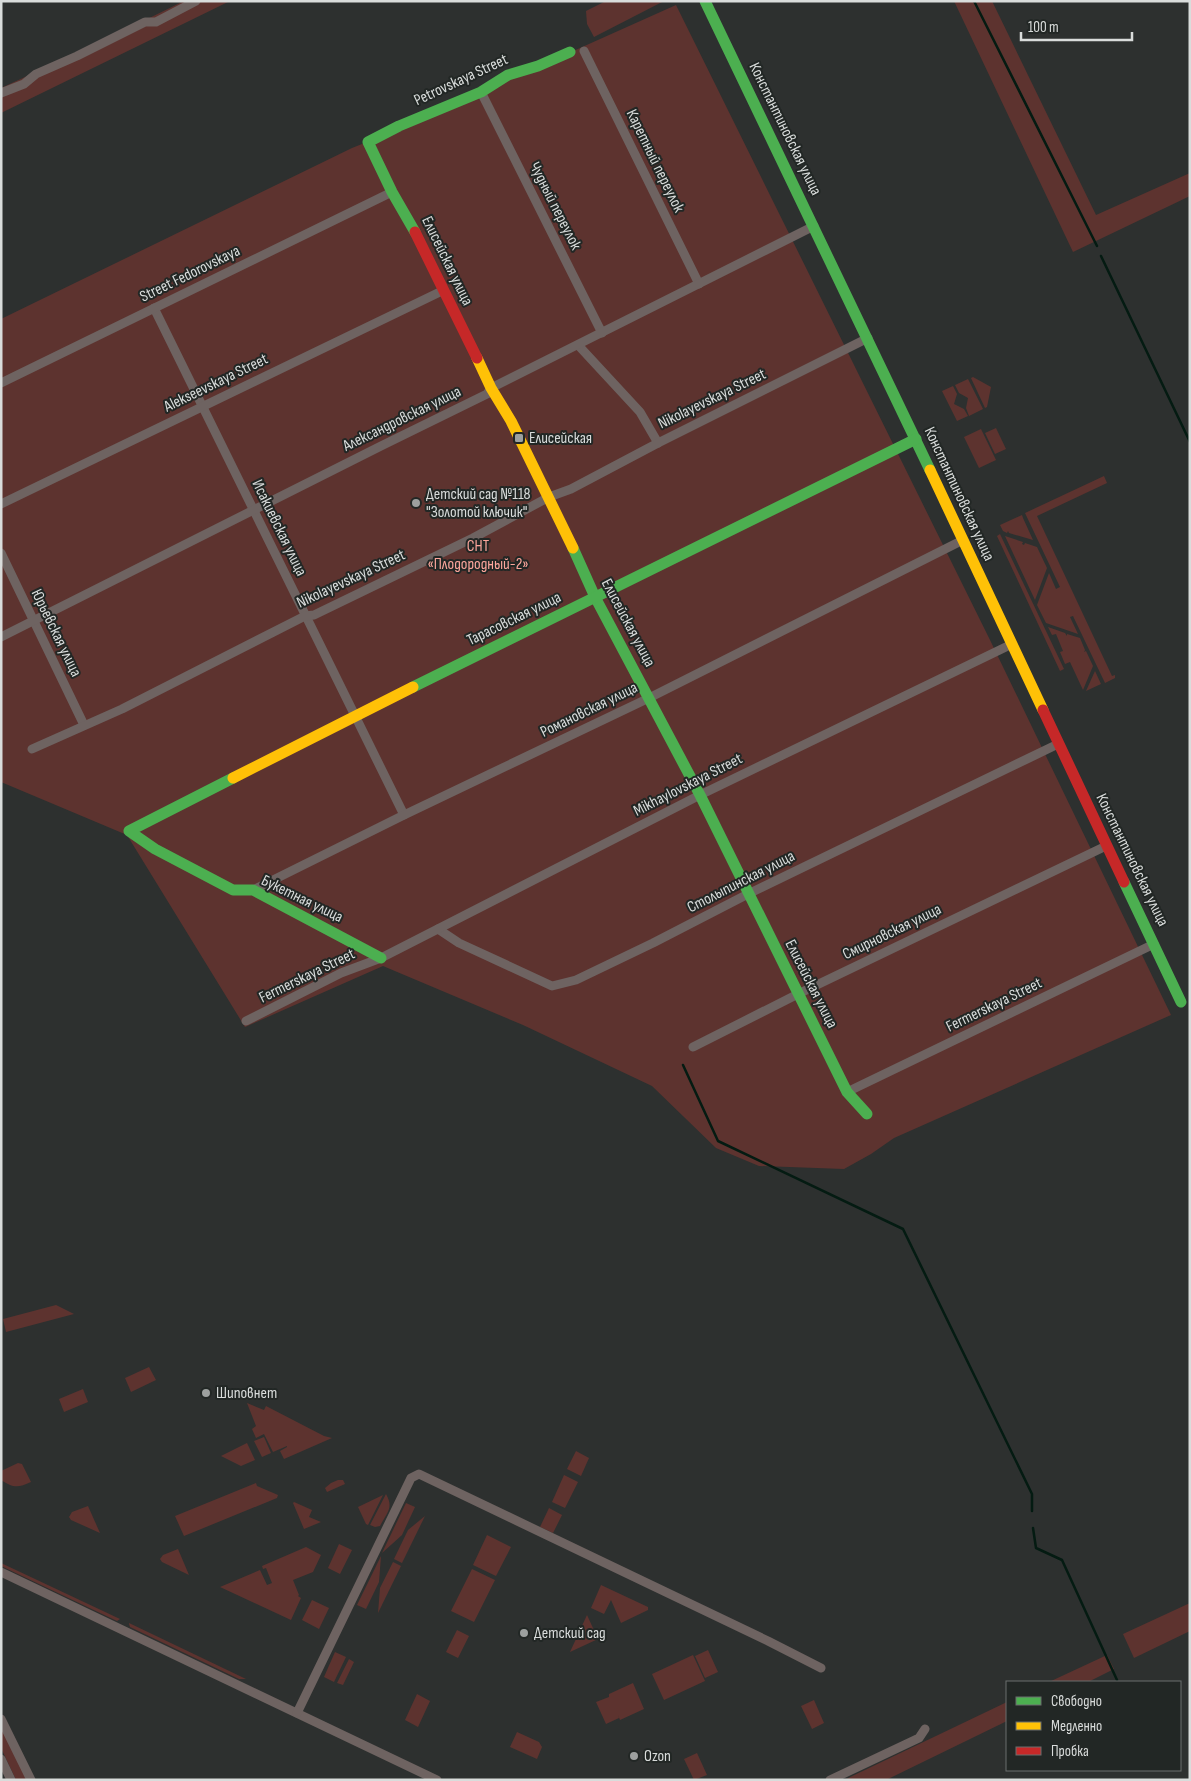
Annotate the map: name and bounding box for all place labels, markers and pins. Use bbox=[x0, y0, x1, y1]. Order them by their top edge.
place label: Елисейская bbox=[529, 429, 592, 448]
marker: Елисейская bbox=[513, 432, 525, 444]
place label: Детский сад №118 "Золотой ключик" bbox=[426, 485, 531, 522]
marker: Детский сад №118 "Золотой ключик" bbox=[410, 497, 422, 509]
place label: Шиповнет bbox=[216, 1384, 277, 1403]
marker: Шиповнет bbox=[200, 1387, 212, 1399]
place label: Детский сад bbox=[534, 1624, 606, 1643]
marker: Детский сад bbox=[518, 1627, 530, 1639]
place label: Ozon bbox=[644, 1747, 671, 1766]
marker: Ozon bbox=[628, 1750, 640, 1762]

